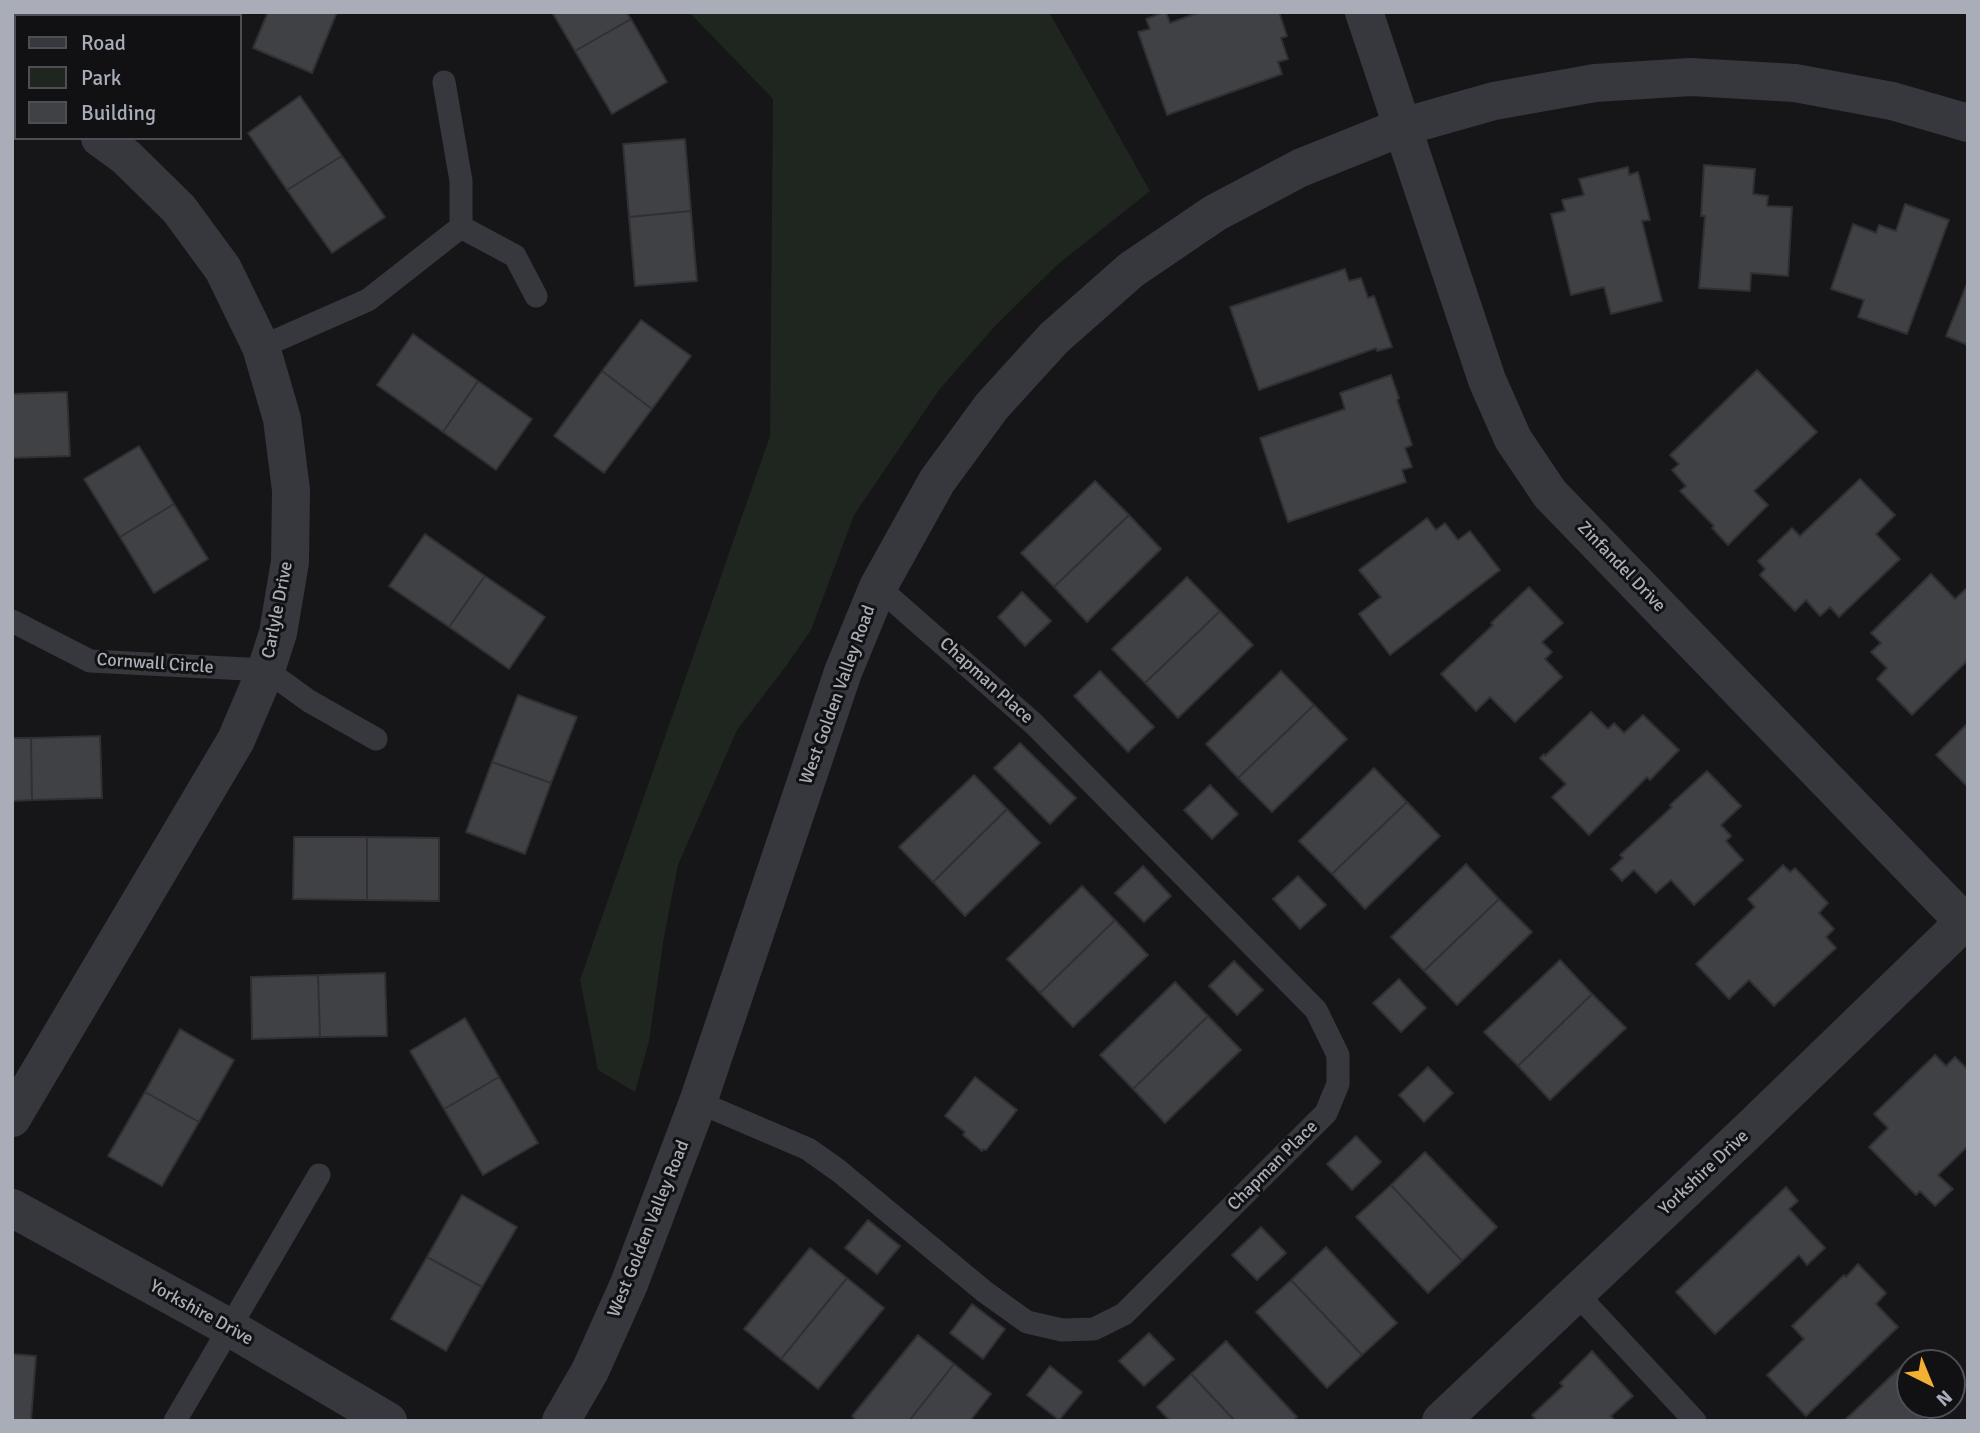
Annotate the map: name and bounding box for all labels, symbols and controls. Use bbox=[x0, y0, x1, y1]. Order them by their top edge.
legend bbox=[14, 14, 242, 140]
text: Road bbox=[81, 30, 126, 56]
text: Park bbox=[81, 65, 121, 91]
text: Building bbox=[81, 100, 156, 126]
street label: Zinfandel Drive bbox=[1572, 517, 1670, 617]
street label: Carlyle Drive bbox=[258, 560, 298, 660]
street label: West Golden Valley Road bbox=[796, 603, 880, 787]
street label: Chapman Place bbox=[935, 633, 1037, 729]
street label: Cornwall Circle bbox=[96, 649, 214, 679]
street label: Chapman Place bbox=[1223, 1116, 1323, 1216]
street label: Yorkshire Drive bbox=[1655, 1126, 1753, 1220]
street label: West Golden Valley Road bbox=[604, 1137, 694, 1321]
street label: Yorkshire Drive bbox=[145, 1276, 257, 1350]
north arrow bbox=[1896, 1349, 1966, 1419]
text: N bbox=[1931, 1385, 1957, 1411]

